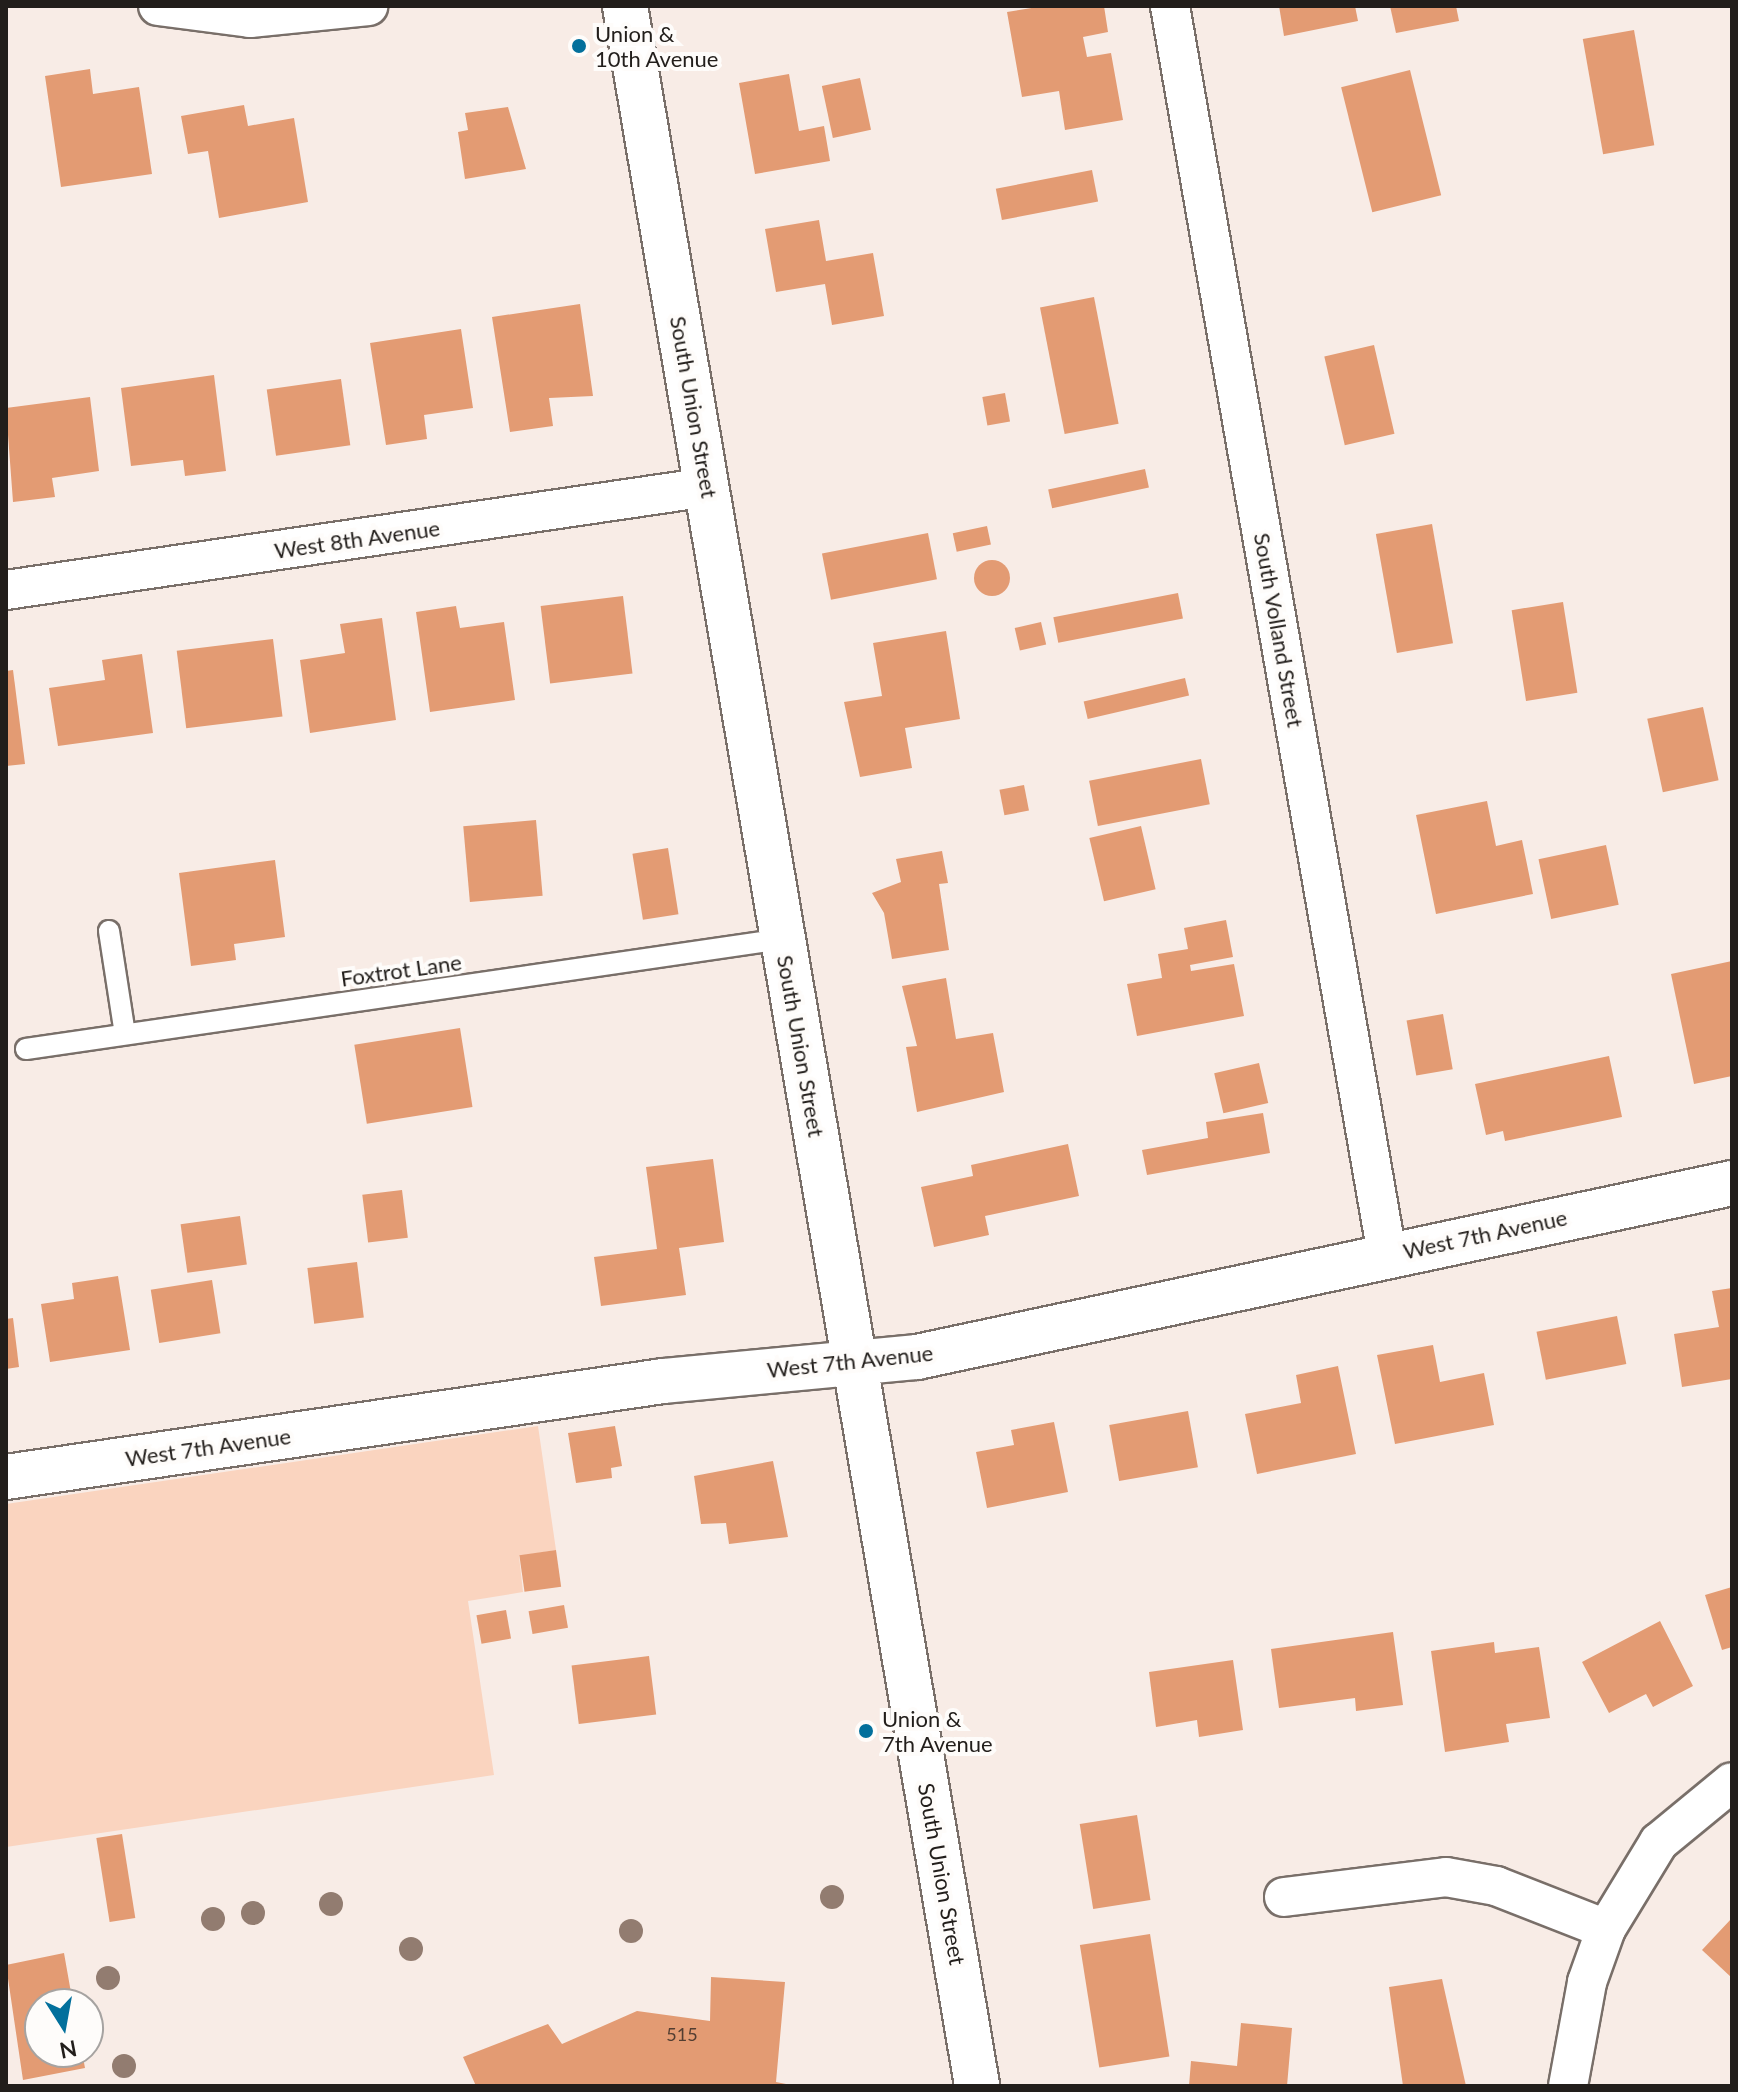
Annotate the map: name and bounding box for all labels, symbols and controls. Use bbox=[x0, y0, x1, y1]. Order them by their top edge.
place label: Union & 10th Avenue bbox=[595, 20, 719, 72]
marker: Union & 10th Avenue bbox=[570, 37, 588, 55]
street label: South Union Street bbox=[665, 314, 723, 500]
street label: West 8th Avenue bbox=[272, 514, 442, 564]
street label: South Volland Street bbox=[1249, 530, 1309, 730]
street label: Foxtrot Lane bbox=[339, 948, 463, 992]
street label: South Union Street bbox=[772, 953, 830, 1139]
street label: West 7th Avenue bbox=[1400, 1204, 1570, 1264]
street label: West 7th Avenue bbox=[765, 1339, 935, 1383]
street label: West 7th Avenue bbox=[123, 1422, 293, 1472]
place label: Union & 7th Avenue bbox=[882, 1705, 993, 1756]
marker: Union & 7th Avenue bbox=[857, 1722, 875, 1740]
street label: South Union Street bbox=[913, 1781, 971, 1967]
north arrow bbox=[24, 1988, 104, 2068]
house number: 515 bbox=[666, 2023, 698, 2045]
text: N bbox=[57, 2035, 79, 2065]

